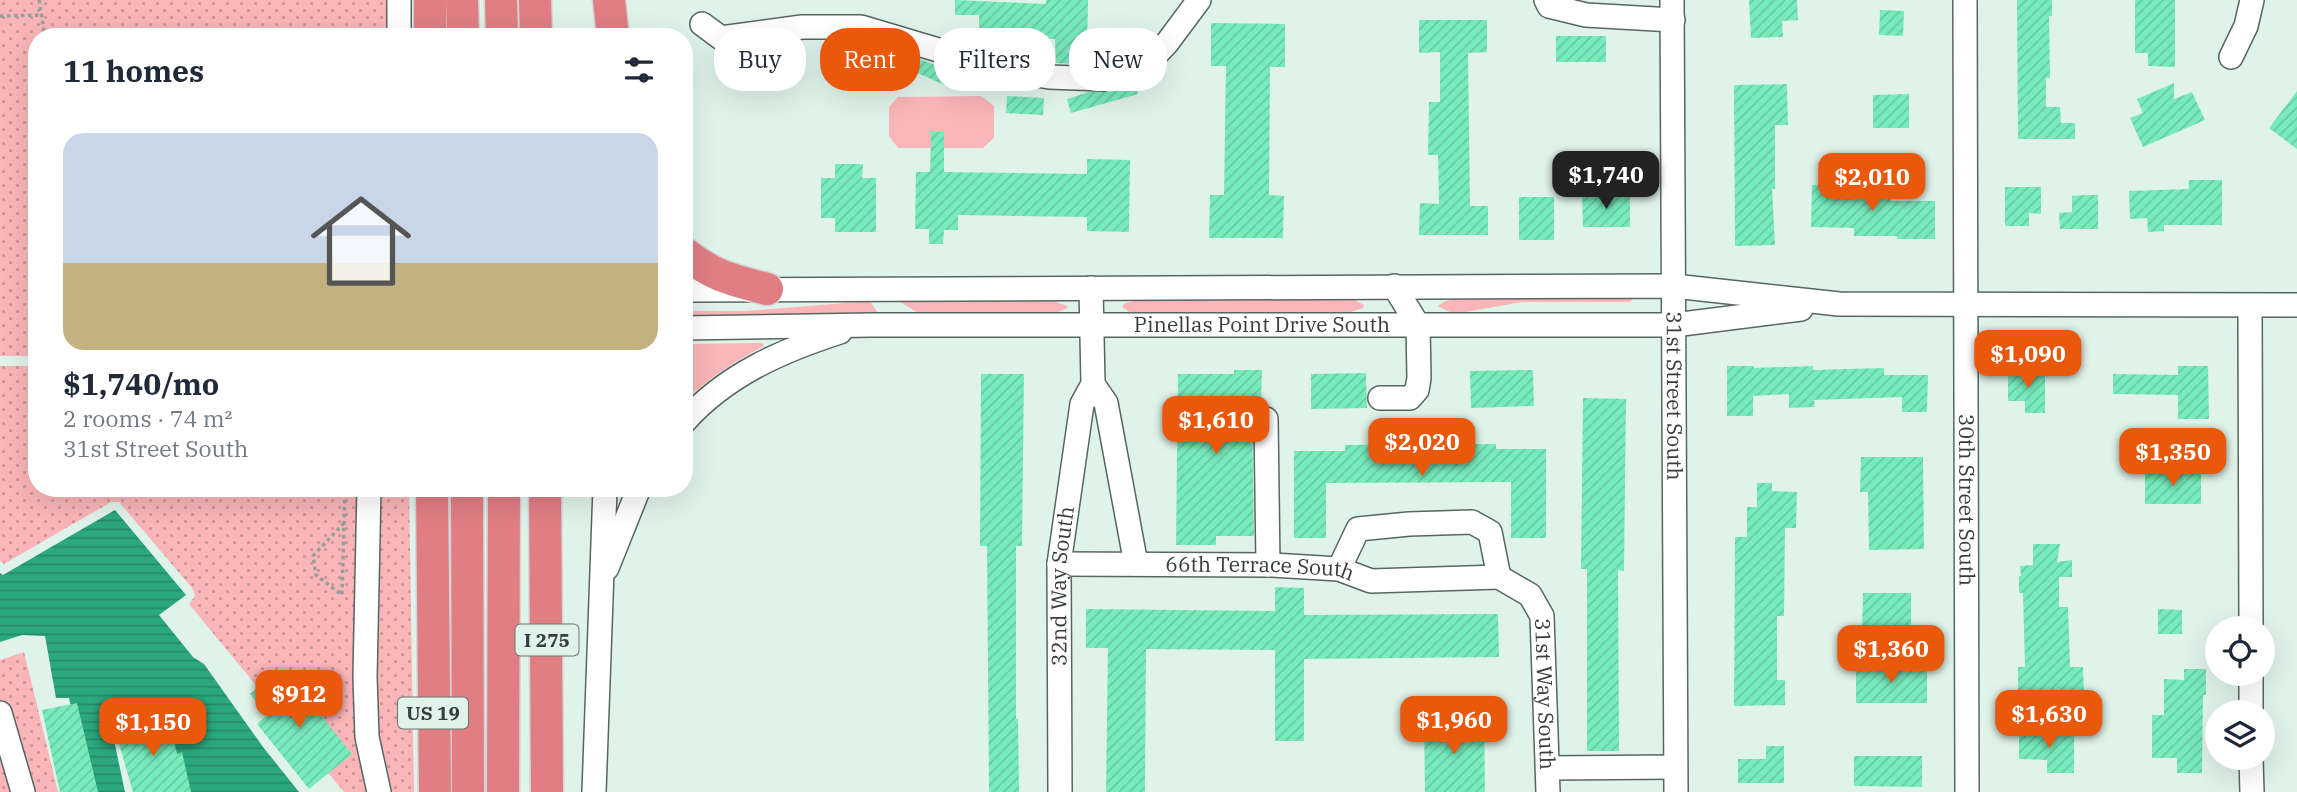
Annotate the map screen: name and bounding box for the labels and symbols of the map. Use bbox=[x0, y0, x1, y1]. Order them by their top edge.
pin: $1,740 bbox=[1549, 152, 1663, 211]
pin: $2,010 bbox=[1815, 154, 1929, 213]
street label: Pinellas Point Drive South bbox=[1134, 310, 1390, 338]
street label: 31st Street South bbox=[1661, 311, 1689, 481]
pin: $1,090 bbox=[1971, 330, 2085, 390]
pin: $1,610 bbox=[1159, 396, 1273, 456]
street label: 30th Street South bbox=[1953, 414, 1981, 586]
pin: $2,020 bbox=[1365, 419, 1479, 478]
pin: $1,350 bbox=[2116, 428, 2230, 488]
street label: 32nd Way South bbox=[1044, 504, 1080, 666]
street label: 66th Terrace South bbox=[1165, 549, 1359, 587]
street label: 31st Way South bbox=[1529, 618, 1562, 770]
road number: I 275 bbox=[516, 624, 578, 656]
pin: $1,360 bbox=[1834, 626, 1948, 685]
pin: $912 bbox=[258, 670, 340, 730]
pin: $1,630 bbox=[1992, 690, 2106, 750]
pin: $1,960 bbox=[1397, 696, 1511, 756]
pin: $1,150 bbox=[96, 698, 210, 758]
road number: US 19 bbox=[398, 698, 468, 728]

